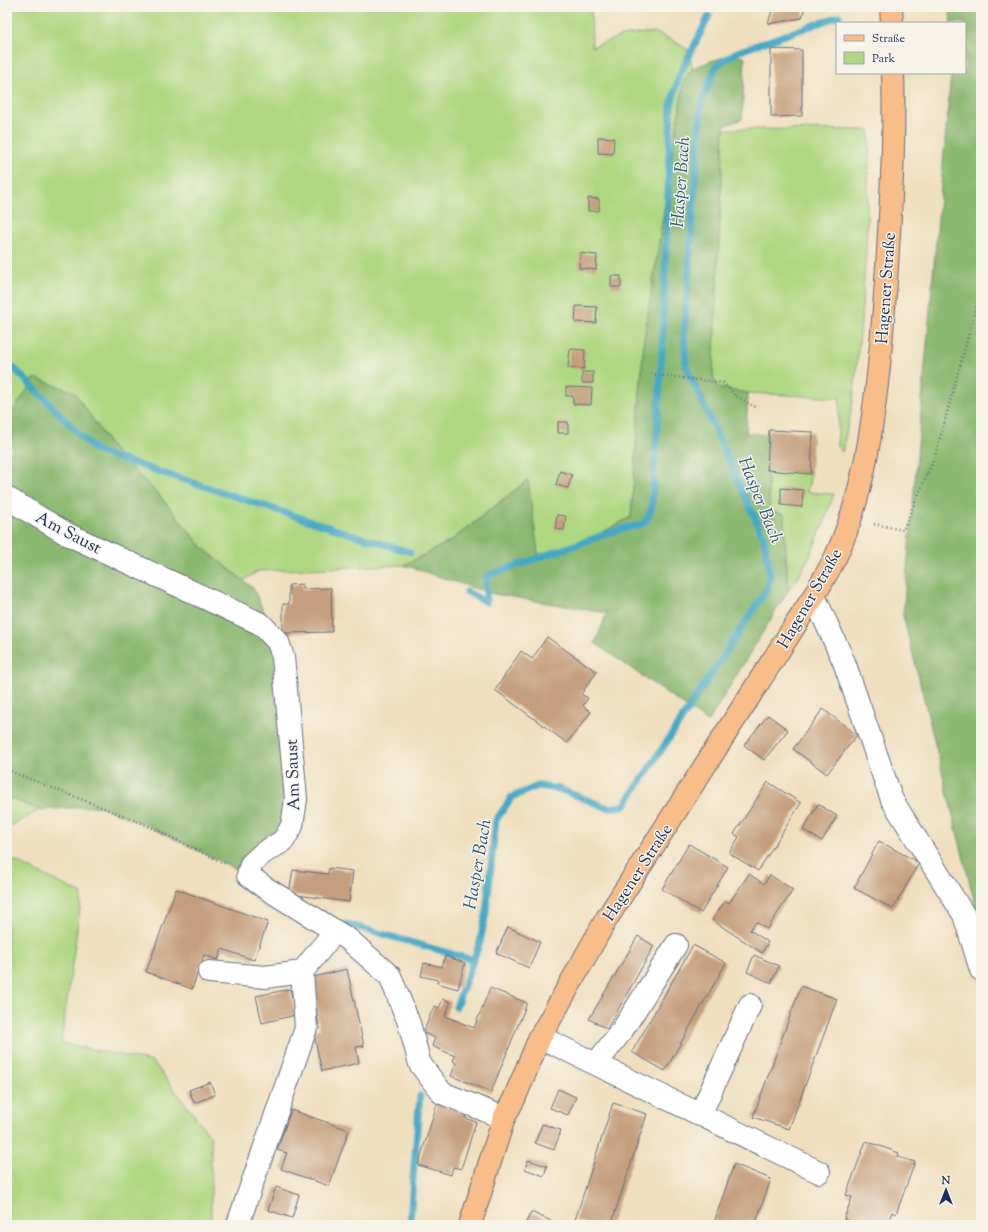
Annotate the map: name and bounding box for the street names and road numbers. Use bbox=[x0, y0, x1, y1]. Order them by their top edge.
street label: Hagener Straße bbox=[871, 231, 903, 345]
street label: Am Saust bbox=[31, 506, 105, 561]
street label: Hagener Straße bbox=[772, 544, 849, 654]
street label: Am Saust bbox=[281, 739, 307, 811]
street label: Hagener Straße bbox=[598, 820, 679, 927]

